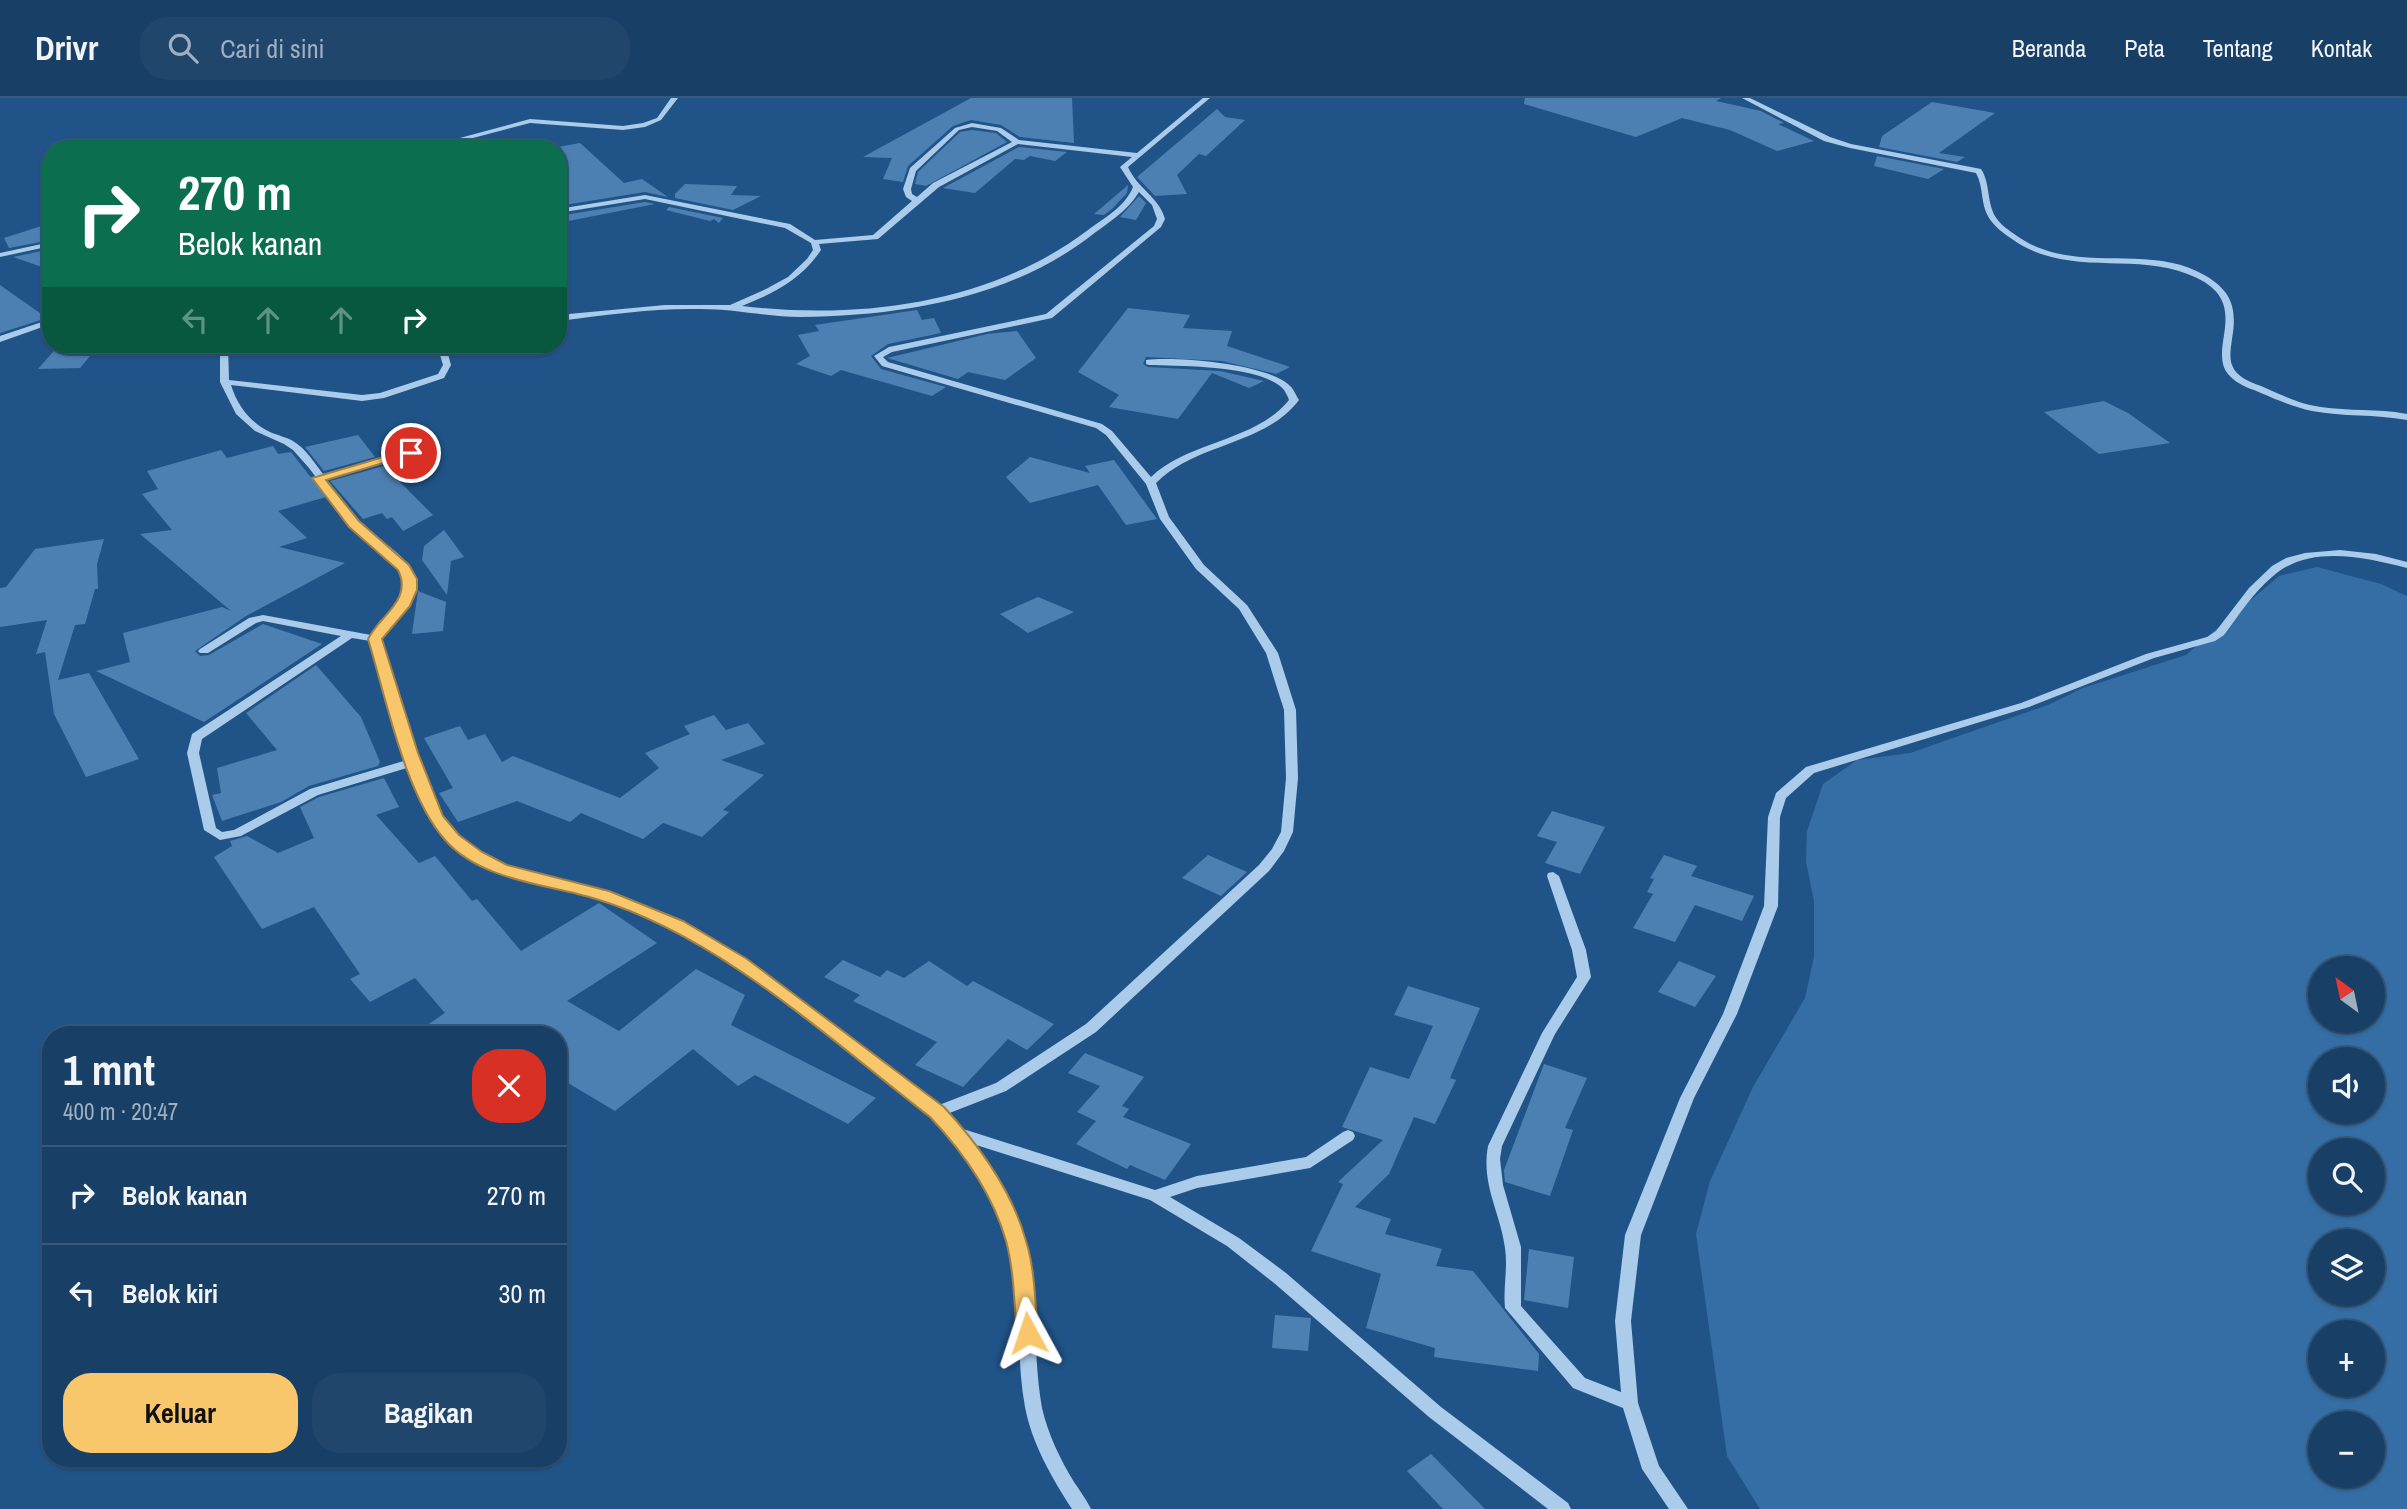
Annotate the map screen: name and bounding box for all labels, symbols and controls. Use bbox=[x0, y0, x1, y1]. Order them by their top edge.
search box bbox=[140, 17, 630, 80]
text: Drivr bbox=[35, 26, 98, 70]
icon: search bbox=[164, 29, 202, 67]
text: Cari di sini bbox=[220, 31, 324, 66]
text: Beranda bbox=[2012, 32, 2086, 64]
text: Peta bbox=[2124, 32, 2165, 64]
text: Tentang bbox=[2203, 32, 2273, 64]
text: Kontak bbox=[2311, 32, 2372, 64]
text: 270 m bbox=[178, 159, 292, 225]
icon: right bbox=[63, 168, 154, 259]
text: Belok kanan bbox=[178, 222, 322, 265]
icon: left bbox=[176, 301, 214, 339]
icon: ahead bbox=[249, 301, 287, 339]
icon: ahead bbox=[322, 301, 360, 339]
icon: right bbox=[395, 301, 433, 339]
pin bbox=[381, 423, 441, 483]
icon: arrive bbox=[392, 434, 430, 472]
north arrow bbox=[2308, 956, 2385, 1032]
map controls bbox=[2308, 956, 2385, 1488]
text: 1 mnt bbox=[63, 1042, 155, 1098]
button: sound bbox=[2308, 1047, 2385, 1124]
button: close bbox=[472, 1049, 546, 1123]
text: 400 m · 20:47 bbox=[63, 1096, 178, 1127]
button: search bbox=[2308, 1138, 2385, 1215]
icon: right bbox=[63, 1176, 101, 1214]
text: Belok kanan bbox=[122, 1178, 248, 1213]
text: 270 m bbox=[487, 1178, 546, 1213]
button: layers bbox=[2308, 1229, 2385, 1306]
icon: left bbox=[63, 1274, 101, 1312]
text: Belok kiri bbox=[122, 1276, 218, 1311]
text: 30 m bbox=[499, 1276, 546, 1311]
position arrow bbox=[991, 1296, 1065, 1370]
button: + bbox=[2308, 1320, 2385, 1397]
button: Keluar bbox=[63, 1373, 298, 1453]
button: Bagikan bbox=[312, 1373, 546, 1453]
button: − bbox=[2308, 1411, 2385, 1488]

